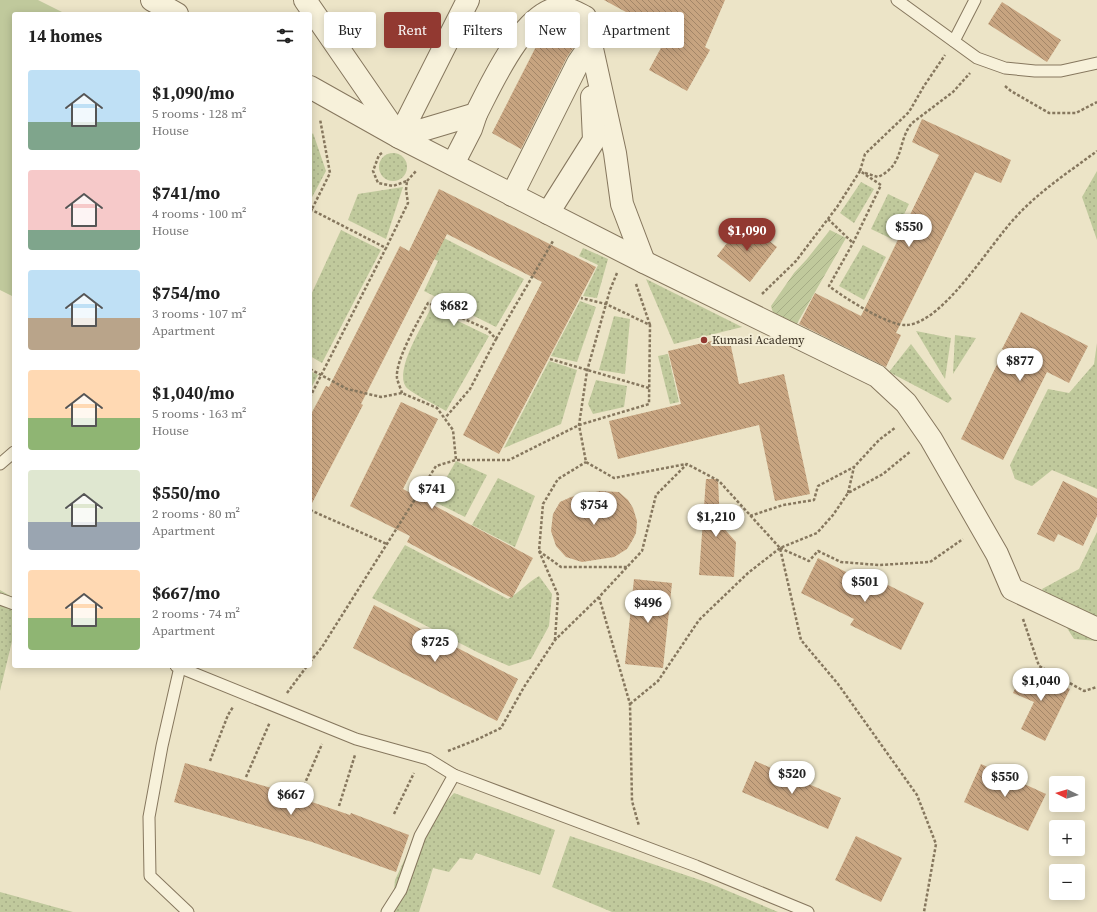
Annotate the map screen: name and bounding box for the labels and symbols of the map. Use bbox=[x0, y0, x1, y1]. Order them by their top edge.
pin: $550 bbox=[885, 214, 933, 248]
pin: $1,090 bbox=[714, 218, 780, 252]
pin: $682 bbox=[430, 293, 478, 327]
place label: Kumasi Academy bbox=[712, 332, 805, 348]
marker: Kumasi Academy bbox=[699, 335, 709, 345]
pin: $877 bbox=[996, 348, 1044, 382]
pin: $741 bbox=[408, 476, 456, 510]
pin: $754 bbox=[570, 492, 618, 526]
pin: $1,210 bbox=[683, 504, 749, 538]
pin: $501 bbox=[841, 569, 889, 603]
pin: $496 bbox=[624, 590, 672, 624]
pin: $725 bbox=[411, 629, 459, 663]
pin: $1,040 bbox=[1008, 668, 1074, 702]
pin: $520 bbox=[768, 761, 816, 795]
pin: $550 bbox=[981, 764, 1029, 798]
north arrow bbox=[1049, 776, 1085, 812]
pin: $667 bbox=[267, 782, 315, 816]

